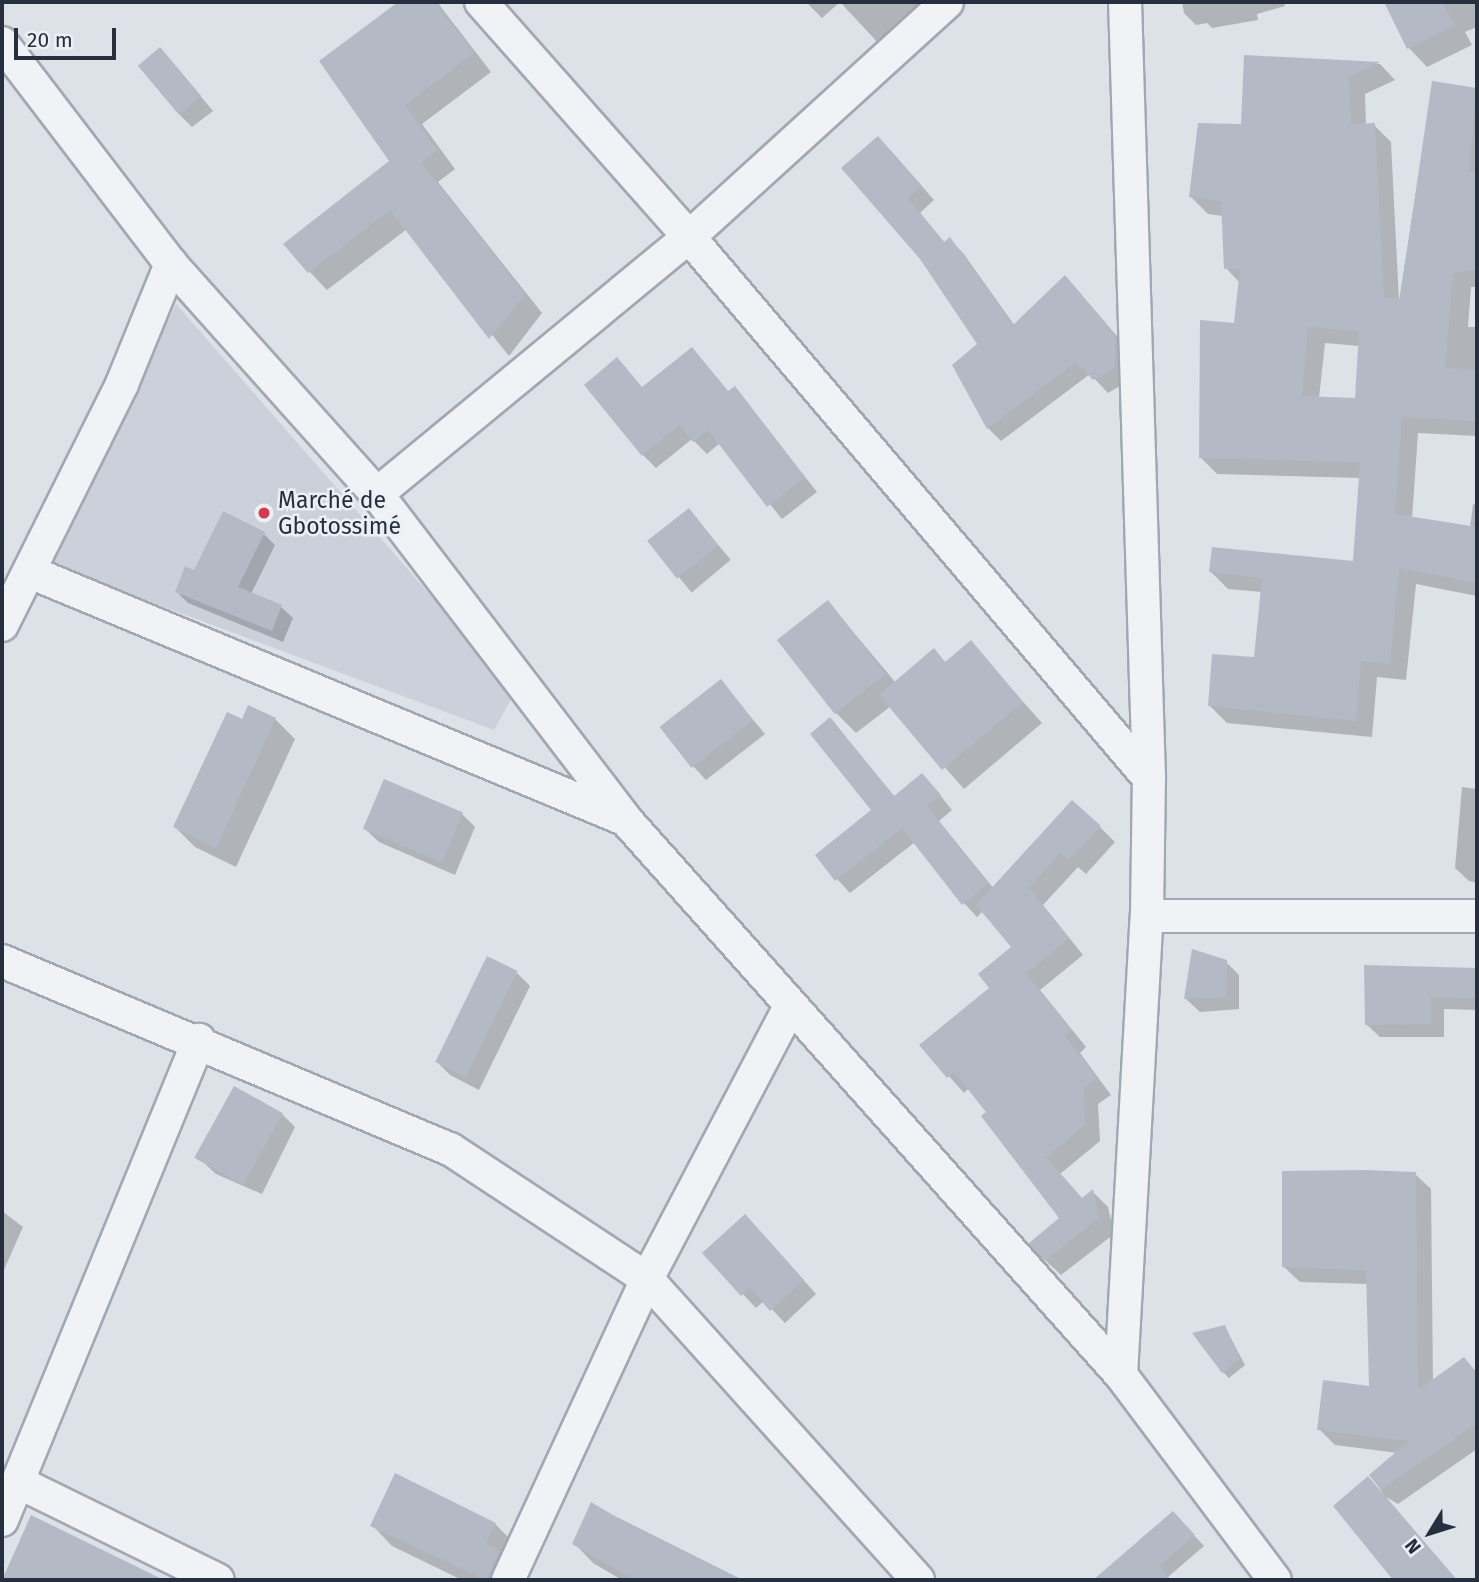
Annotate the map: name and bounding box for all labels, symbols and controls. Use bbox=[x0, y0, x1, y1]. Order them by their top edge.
scale bar bbox=[18, 14, 119, 58]
text: 20 m bbox=[27, 27, 73, 53]
place label: Marché de Gbotossimé bbox=[278, 486, 401, 540]
marker: Marché de Gbotossimé bbox=[256, 505, 272, 521]
north arrow bbox=[1395, 1498, 1465, 1568]
text: N bbox=[1400, 1534, 1426, 1558]

